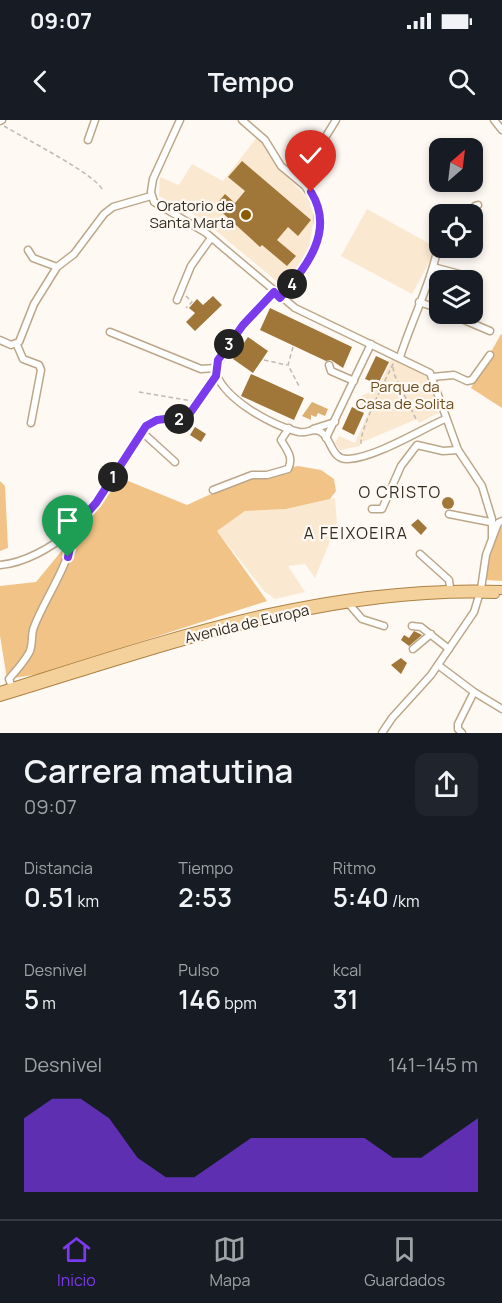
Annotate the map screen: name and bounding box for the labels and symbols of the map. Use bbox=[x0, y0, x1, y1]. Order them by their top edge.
pin bbox=[285, 130, 336, 192]
north arrow bbox=[429, 138, 483, 192]
place label: Oratorio de Santa Marta bbox=[149, 195, 234, 233]
marker: Oratorio de Santa Marta bbox=[239, 208, 253, 222]
pin: 4 bbox=[277, 269, 307, 299]
pin: 3 bbox=[214, 329, 244, 359]
park label: Parque da Casa de Solita bbox=[356, 376, 454, 414]
pin: 2 bbox=[164, 404, 194, 434]
pin: 1 bbox=[98, 462, 128, 492]
district label: O CRISTO bbox=[358, 481, 442, 503]
pin bbox=[42, 495, 93, 557]
district label: A FEIXOEIRA bbox=[304, 522, 408, 544]
street label: Avenida de Europa bbox=[183, 599, 311, 648]

